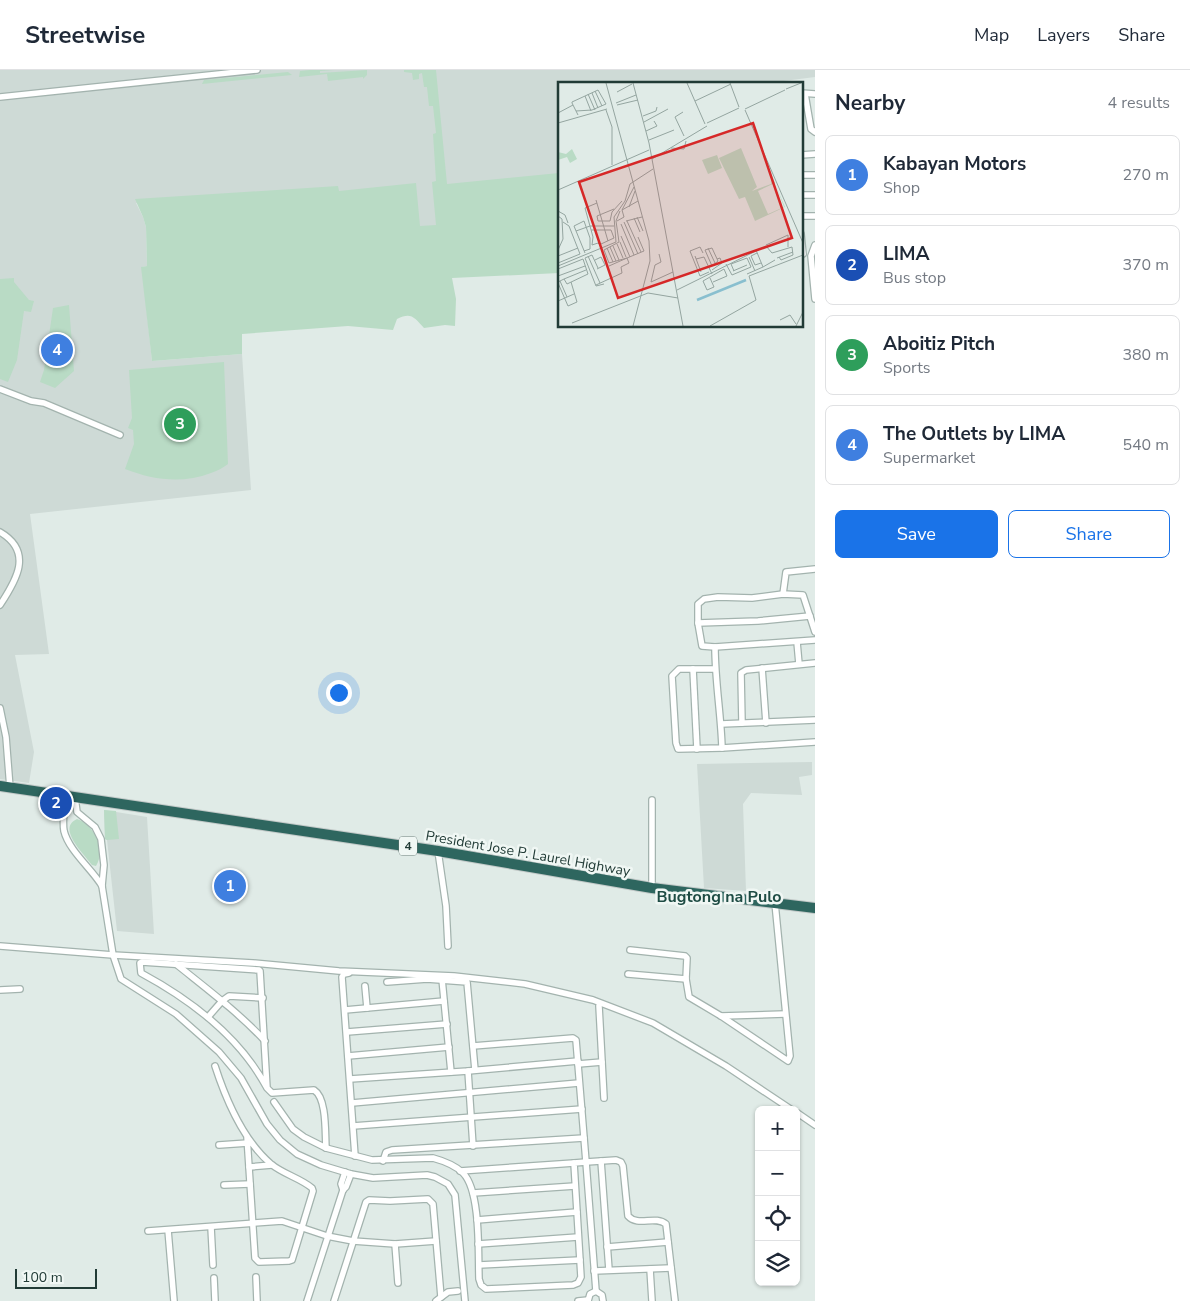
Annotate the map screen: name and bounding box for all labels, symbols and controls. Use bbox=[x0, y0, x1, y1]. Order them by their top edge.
text: Streetwise bbox=[25, 19, 145, 51]
text: Map bbox=[974, 23, 1009, 47]
text: Layers bbox=[1037, 23, 1090, 47]
text: Share bbox=[1118, 23, 1165, 47]
inset map bbox=[558, 82, 802, 328]
text: Nearby bbox=[835, 89, 905, 117]
text: 4 results bbox=[1108, 92, 1170, 114]
text: Kabayan Motors bbox=[883, 151, 1026, 177]
text: 1 bbox=[847, 164, 857, 186]
text: 270 m bbox=[1122, 164, 1169, 186]
text: Shop bbox=[883, 177, 920, 199]
text: LIMA bbox=[883, 241, 930, 267]
text: 2 bbox=[847, 254, 857, 276]
text: 370 m bbox=[1122, 254, 1169, 276]
text: Bus stop bbox=[883, 267, 946, 289]
pin: 4 bbox=[41, 331, 73, 369]
text: Aboitiz Pitch bbox=[883, 331, 995, 357]
text: 3 bbox=[847, 344, 857, 366]
text: 380 m bbox=[1122, 344, 1169, 366]
text: Sports bbox=[883, 357, 931, 379]
pin: 3 bbox=[164, 405, 196, 443]
text: The Outlets by LIMA bbox=[883, 421, 1065, 447]
text: 4 bbox=[847, 434, 857, 456]
text: 540 m bbox=[1122, 434, 1169, 456]
text: Supermarket bbox=[883, 447, 975, 469]
button: Save bbox=[835, 510, 998, 558]
button: Share bbox=[1008, 510, 1170, 558]
your location bbox=[326, 680, 352, 706]
pin: 2 bbox=[40, 784, 72, 822]
street label: President Jose P. Laurel Highway bbox=[424, 826, 632, 881]
road number: 4 bbox=[399, 836, 417, 856]
pin: 1 bbox=[214, 867, 246, 905]
district label: Bugtong na Pulo bbox=[657, 886, 781, 908]
map controls bbox=[755, 1106, 800, 1286]
button: + bbox=[755, 1106, 800, 1151]
button: − bbox=[755, 1151, 800, 1196]
button: locate bbox=[755, 1196, 800, 1241]
button: layers bbox=[755, 1241, 800, 1286]
scale bar bbox=[15, 1266, 98, 1289]
text: 100 m bbox=[22, 1268, 63, 1287]

